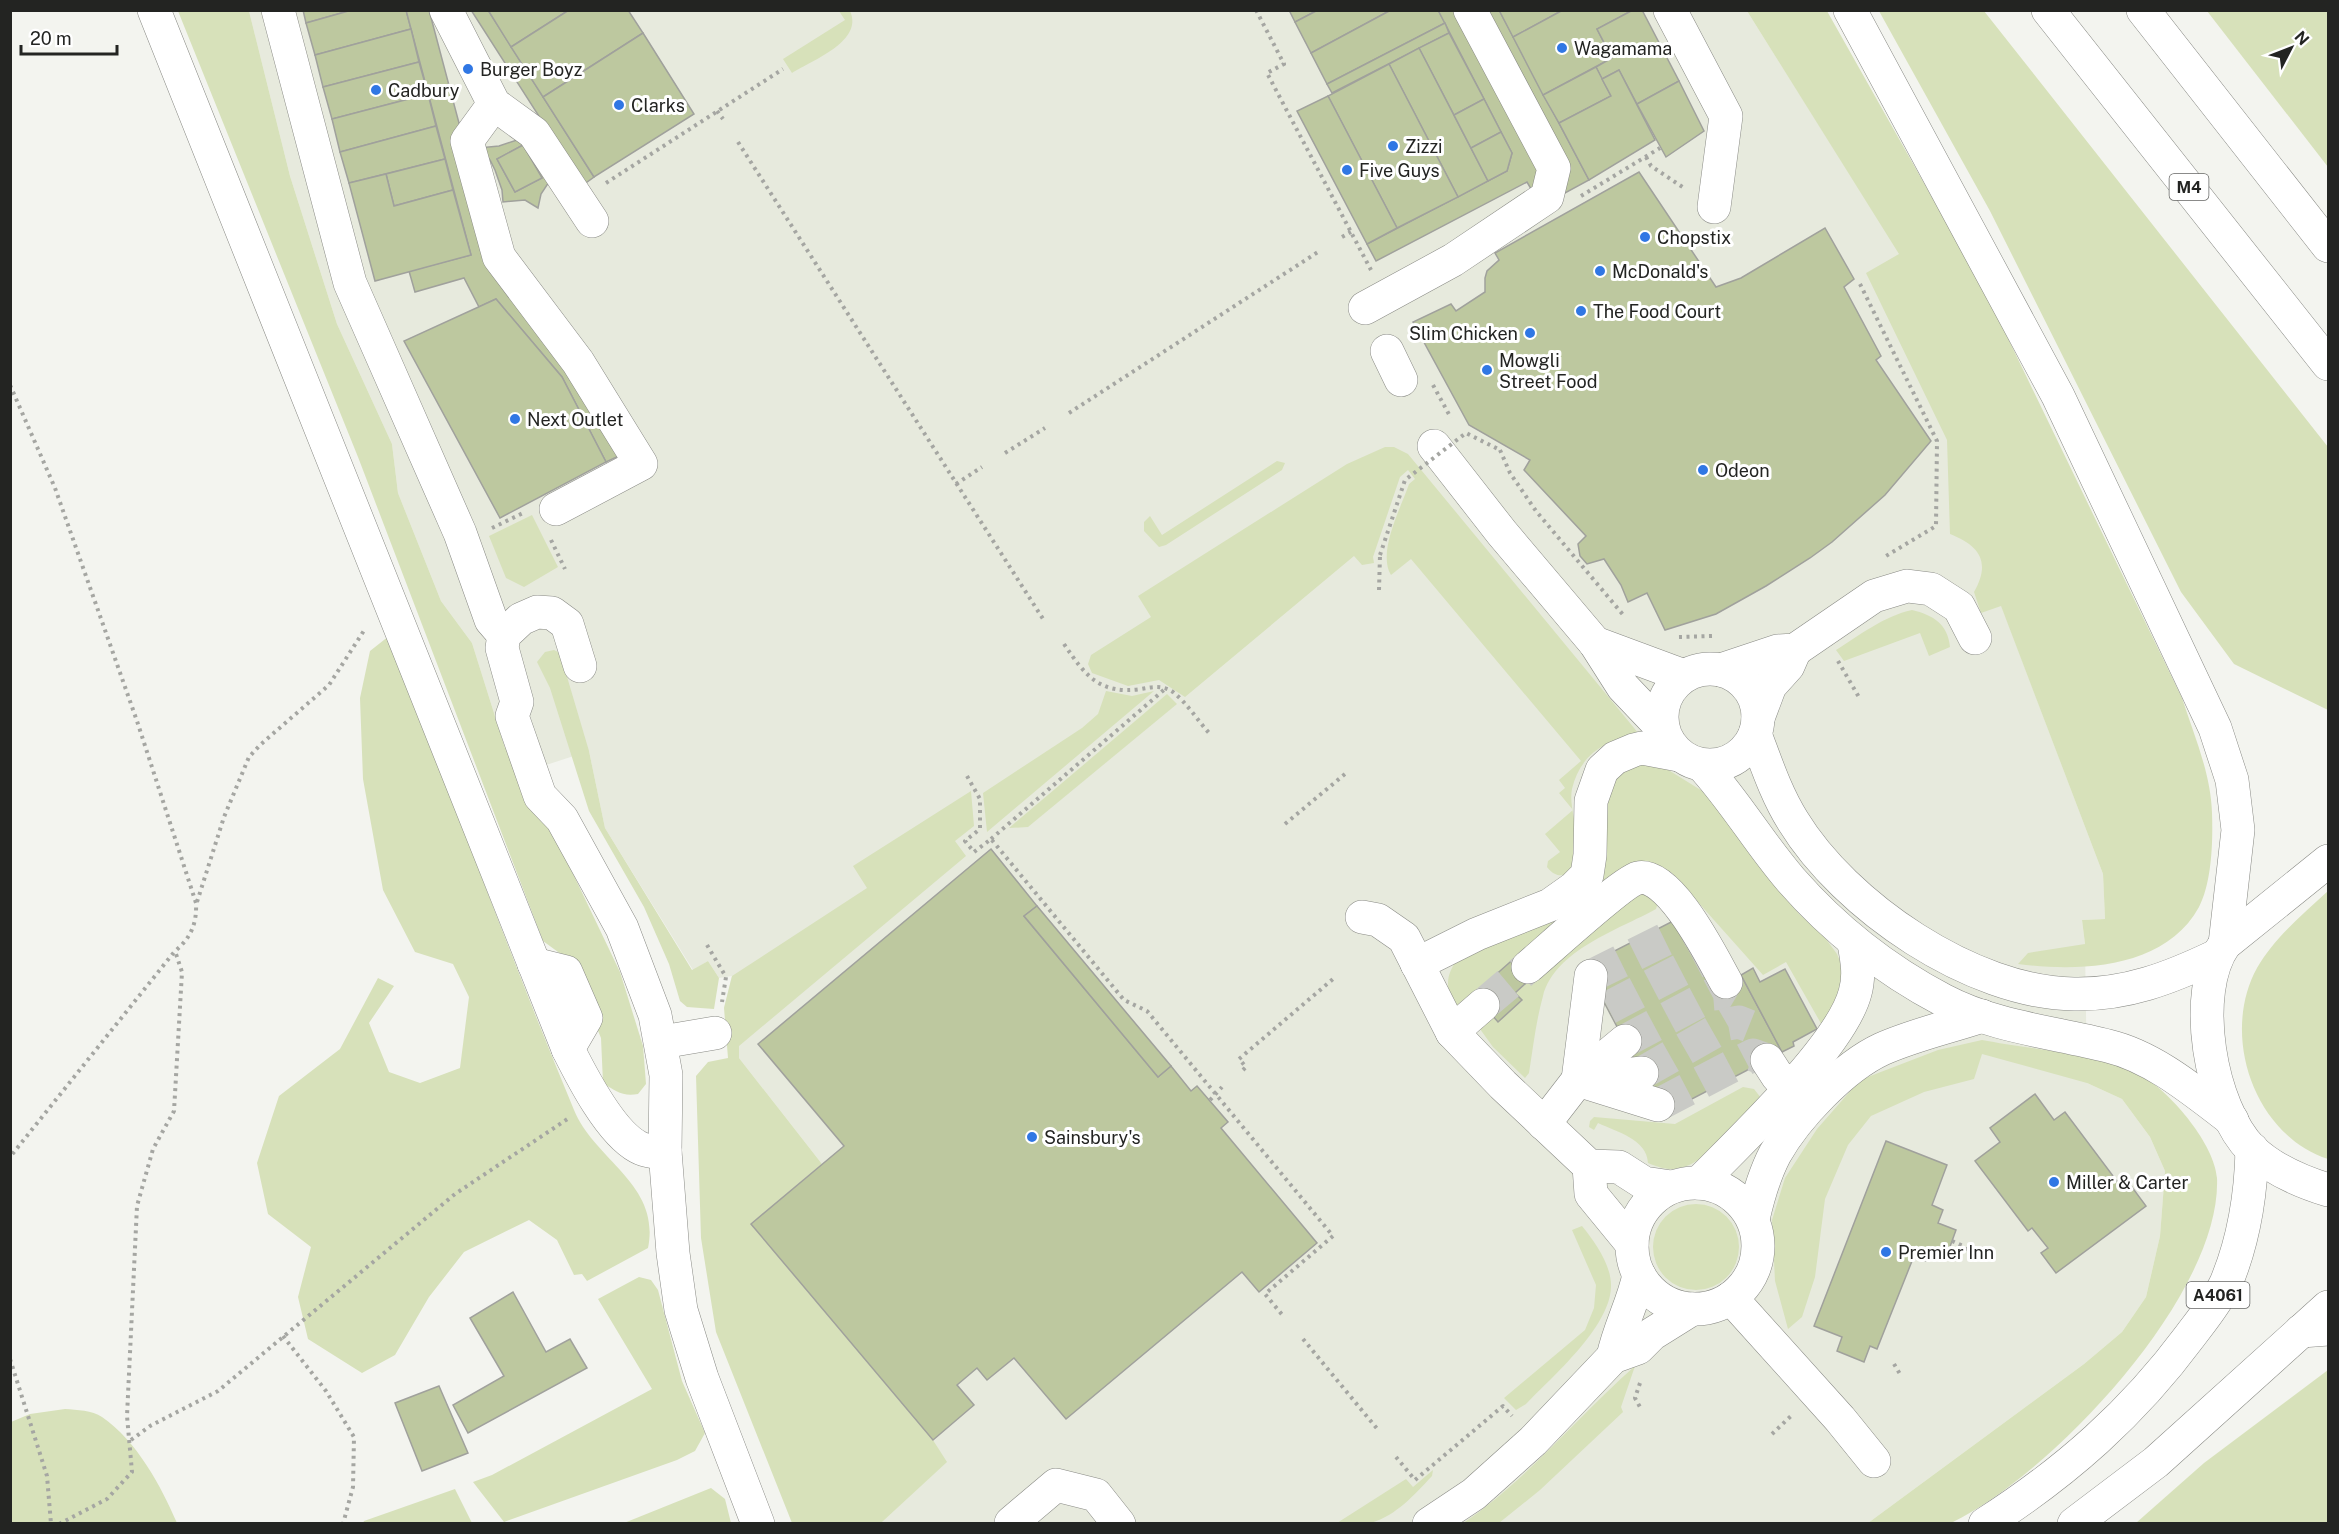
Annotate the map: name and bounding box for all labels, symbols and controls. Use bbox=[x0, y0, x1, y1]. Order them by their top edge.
scale bar bbox=[21, 18, 117, 56]
north arrow bbox=[2261, 18, 2321, 78]
text: N bbox=[2291, 27, 2313, 49]
text: 20 m bbox=[30, 28, 72, 49]
place label: Wagamama bbox=[1574, 38, 1672, 59]
marker: Wagamama bbox=[1555, 41, 1569, 55]
place label: Burger Boyz bbox=[480, 59, 582, 80]
marker: Burger Boyz bbox=[461, 62, 475, 76]
place label: Cadbury bbox=[388, 80, 460, 101]
marker: Cadbury bbox=[369, 83, 383, 97]
place label: Clarks bbox=[631, 95, 685, 116]
marker: Clarks bbox=[612, 98, 626, 112]
place label: Zizzi bbox=[1405, 136, 1443, 157]
marker: Zizzi bbox=[1386, 139, 1400, 153]
place label: Five Guys bbox=[1359, 160, 1440, 181]
marker: Five Guys bbox=[1340, 163, 1354, 177]
road number: M4 bbox=[2170, 174, 2208, 200]
place label: Chopstix bbox=[1657, 227, 1731, 248]
marker: Chopstix bbox=[1638, 230, 1652, 244]
place label: McDonald's bbox=[1612, 261, 1708, 282]
marker: McDonald's bbox=[1593, 264, 1607, 278]
place label: The Food Court bbox=[1593, 301, 1721, 322]
marker: The Food Court bbox=[1574, 304, 1588, 318]
place label: Slim Chicken bbox=[1409, 323, 1518, 344]
marker: Slim Chicken bbox=[1523, 326, 1537, 340]
place label: Mowgli Street Food bbox=[1499, 350, 1597, 392]
marker: Mowgli Street Food bbox=[1480, 363, 1494, 377]
place label: Next Outlet bbox=[527, 409, 624, 430]
marker: Next Outlet bbox=[508, 412, 522, 426]
place label: Odeon bbox=[1715, 460, 1770, 481]
marker: Odeon bbox=[1696, 463, 1710, 477]
place label: Sainsbury's bbox=[1044, 1127, 1141, 1148]
marker: Sainsbury's bbox=[1025, 1130, 1039, 1144]
place label: Miller & Carter bbox=[2066, 1172, 2188, 1193]
marker: Miller & Carter bbox=[2047, 1175, 2061, 1189]
place label: Premier Inn bbox=[1898, 1242, 1994, 1263]
marker: Premier Inn bbox=[1879, 1245, 1893, 1259]
road number: A4061 bbox=[2186, 1282, 2250, 1308]

